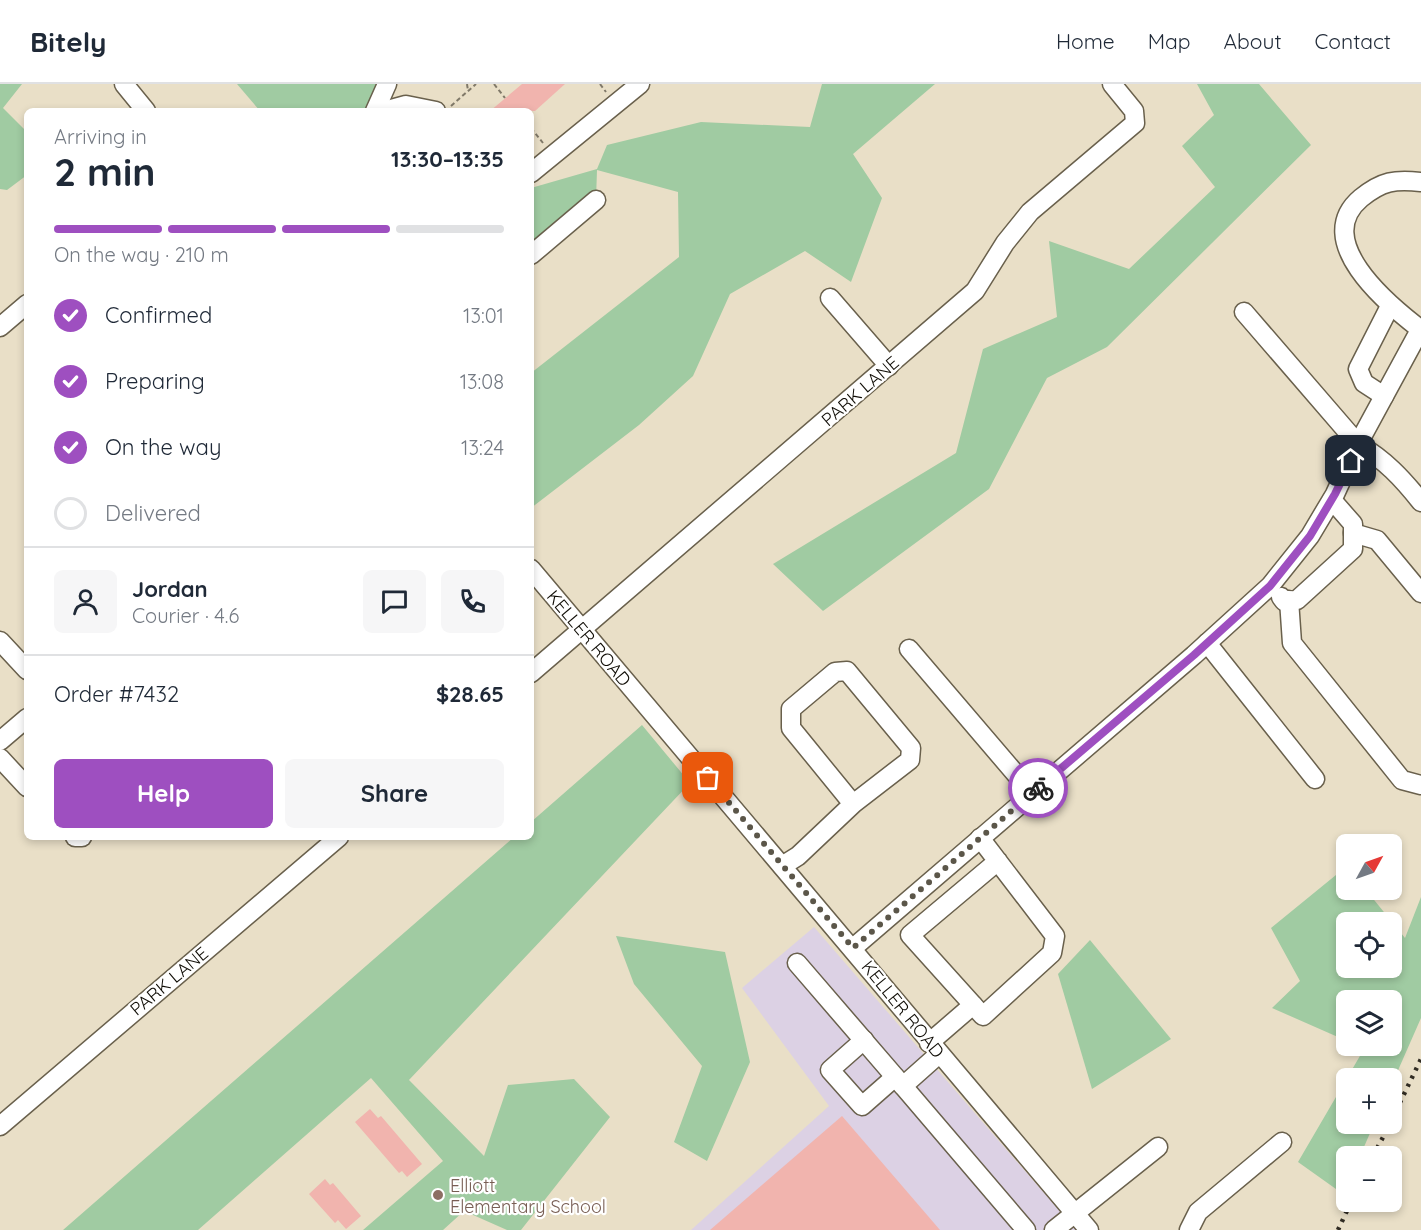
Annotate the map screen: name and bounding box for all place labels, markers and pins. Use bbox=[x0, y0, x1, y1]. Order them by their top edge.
pin bbox=[1325, 435, 1376, 486]
pin bbox=[682, 752, 733, 803]
place label: Elliott Elementary School bbox=[450, 1174, 606, 1218]
marker: Elliott Elementary School bbox=[431, 1188, 445, 1202]

